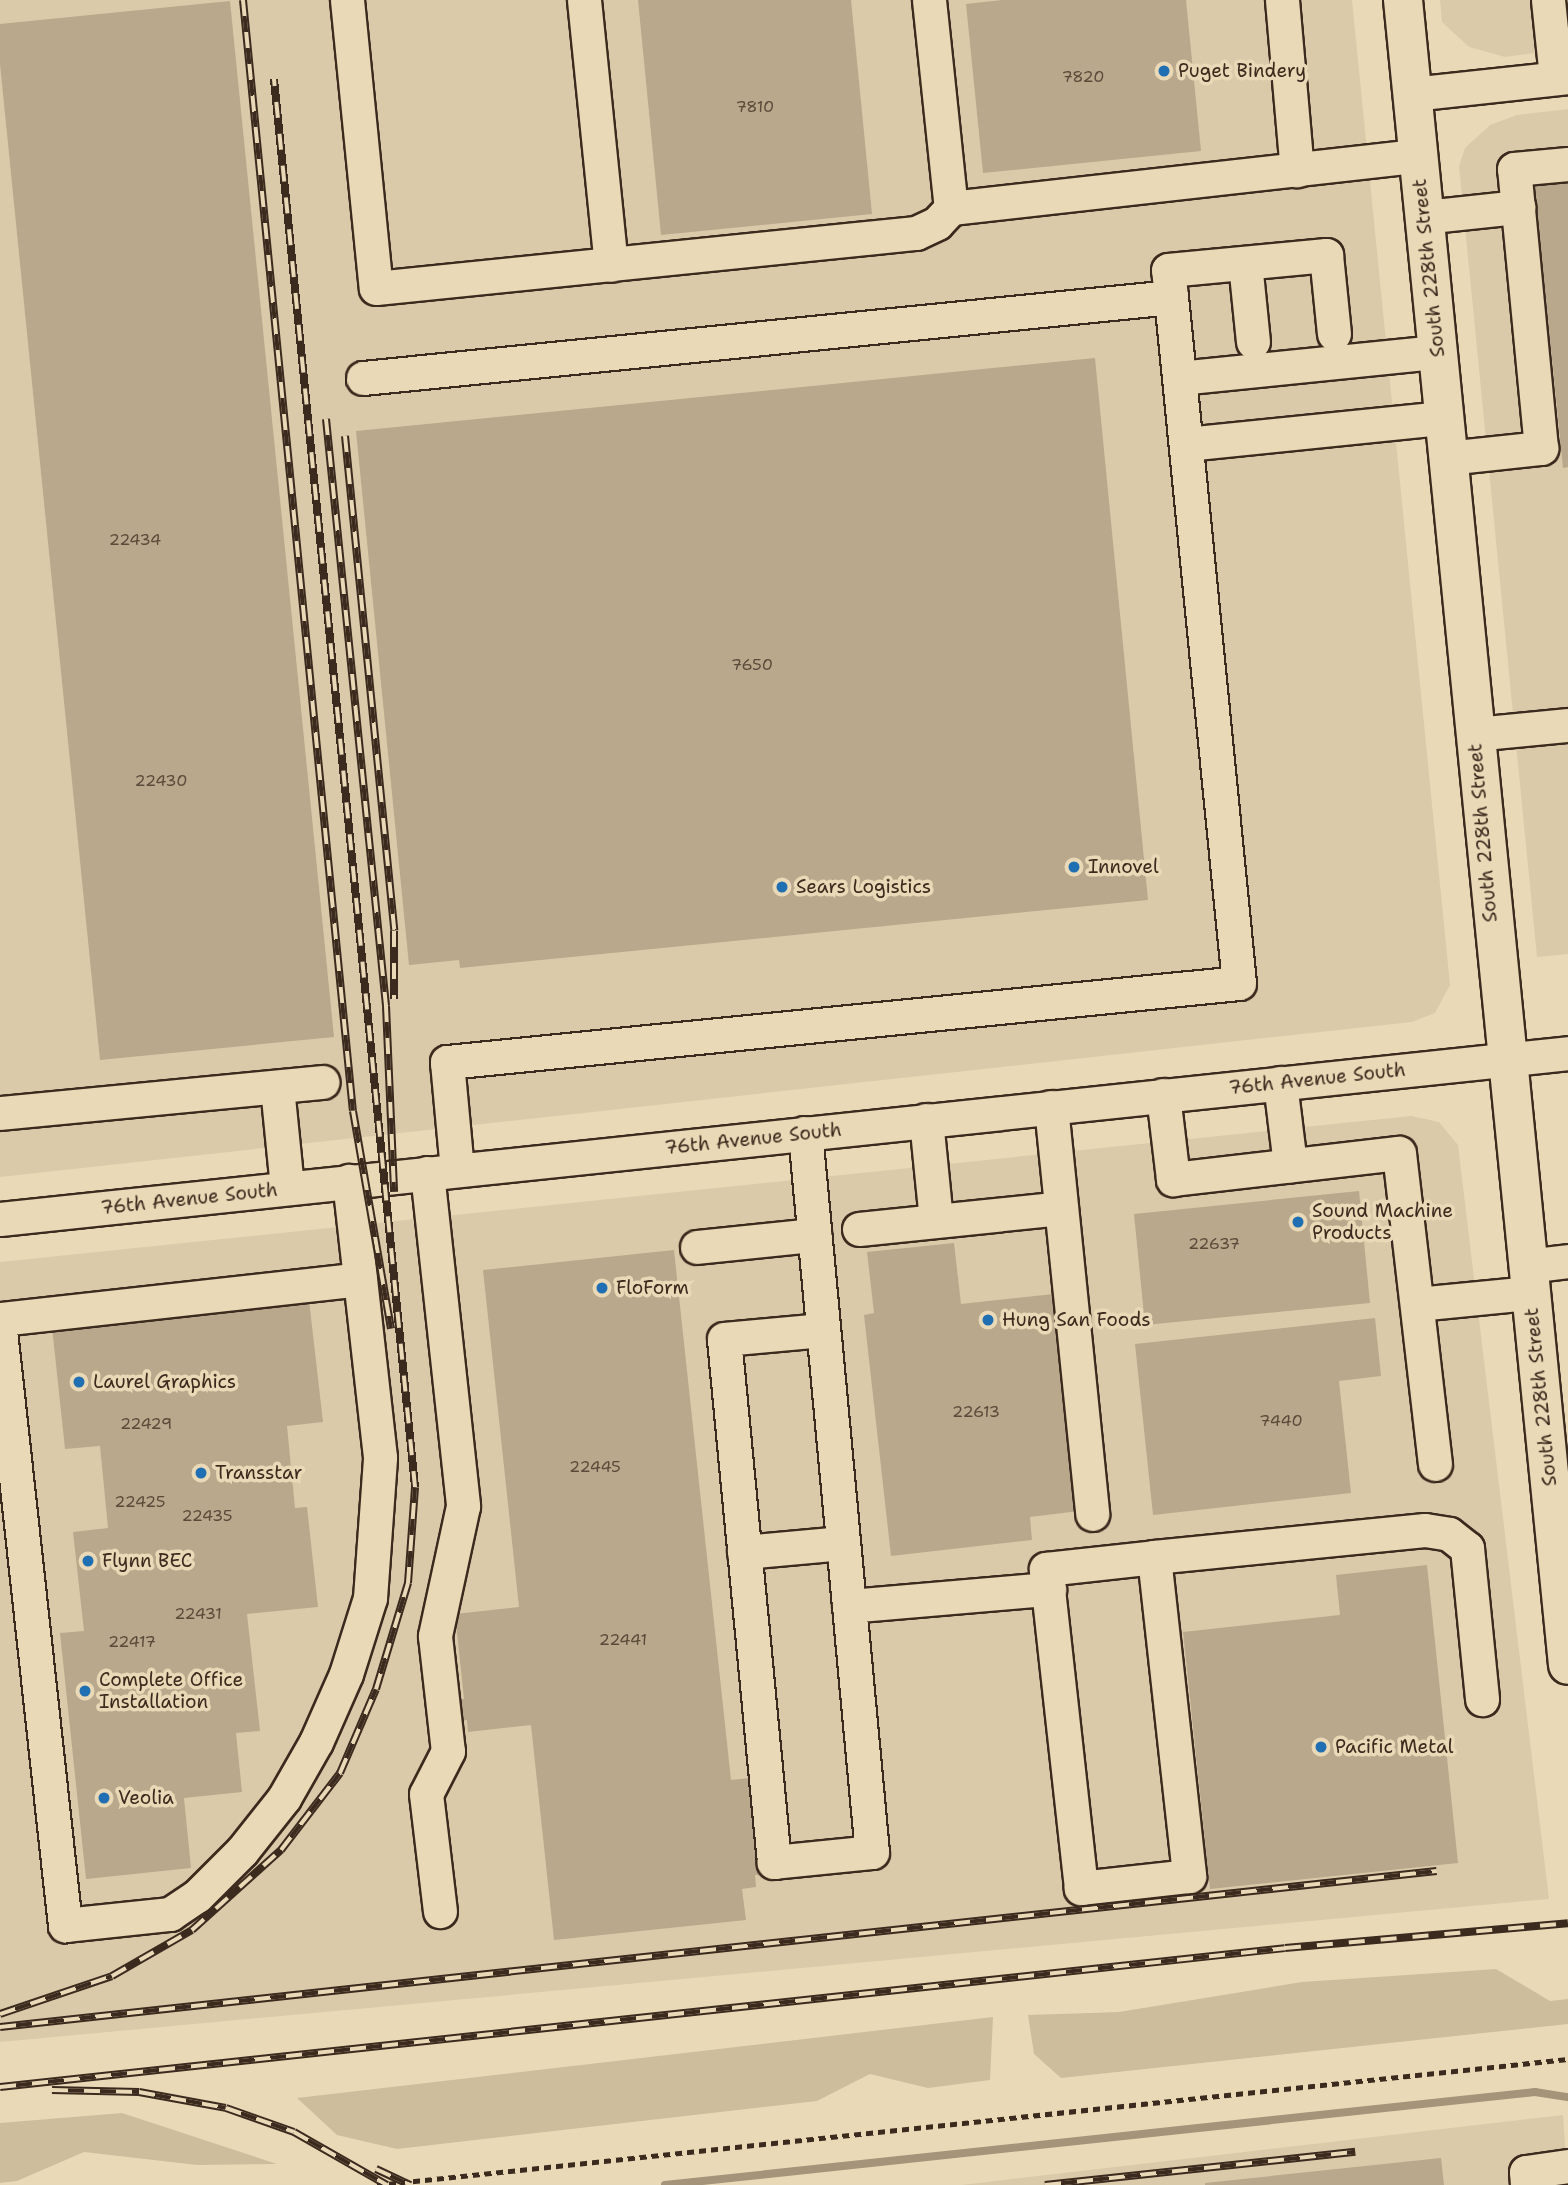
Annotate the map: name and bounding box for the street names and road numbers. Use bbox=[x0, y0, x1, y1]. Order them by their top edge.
street label: South 228th Street bbox=[1408, 178, 1450, 358]
street label: South 228th Street bbox=[1464, 743, 1502, 923]
street label: 76th Avenue South bbox=[1227, 1058, 1407, 1100]
street label: 76th Avenue South bbox=[663, 1118, 843, 1160]
street label: 76th Avenue South bbox=[99, 1178, 279, 1220]
street label: South 228th Street bbox=[1520, 1307, 1562, 1487]

